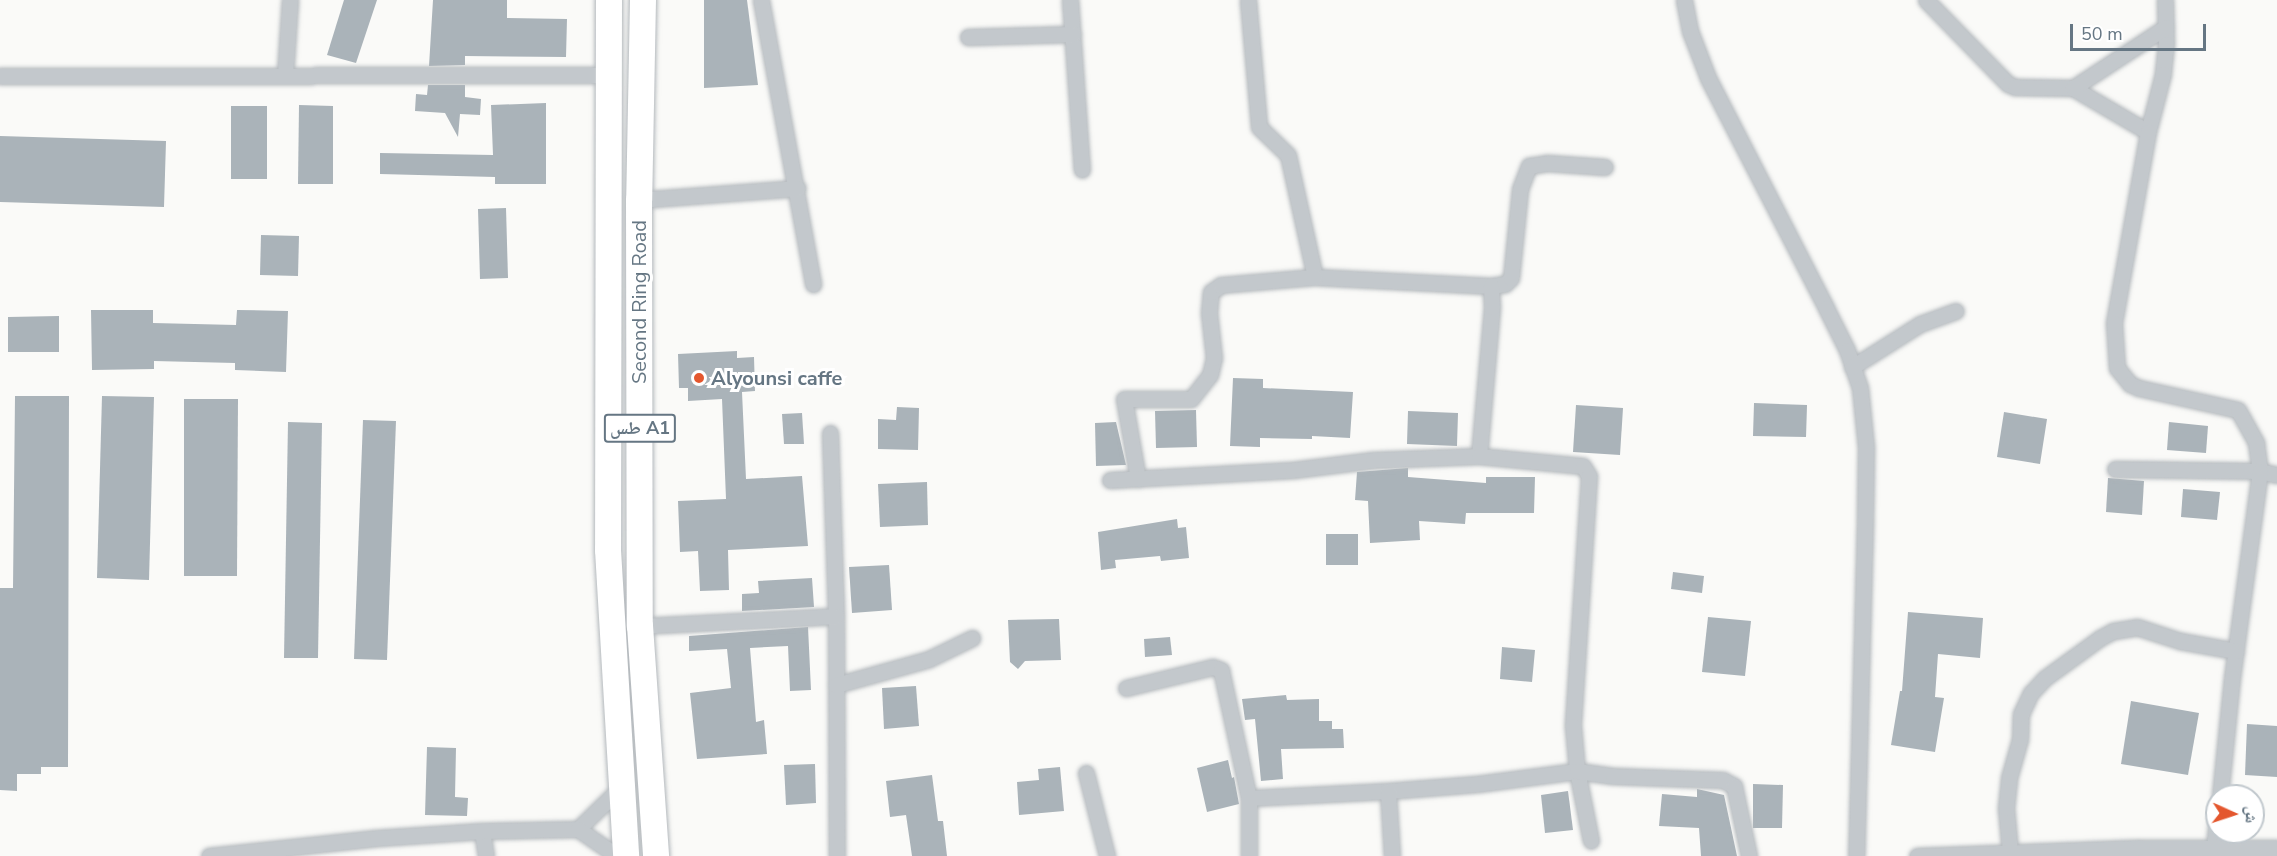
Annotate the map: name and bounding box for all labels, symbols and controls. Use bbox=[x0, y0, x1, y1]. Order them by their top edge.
scale bar bbox=[2073, 12, 2210, 50]
text: 50 m bbox=[2081, 22, 2123, 46]
street label: Second Ring Road bbox=[627, 220, 651, 384]
place label: Alyounsi caffe bbox=[711, 366, 842, 390]
marker: Alyounsi caffe bbox=[692, 371, 706, 385]
road number: طس A1 bbox=[602, 413, 678, 443]
north arrow bbox=[2205, 784, 2265, 844]
text: ش bbox=[2240, 806, 2262, 824]

